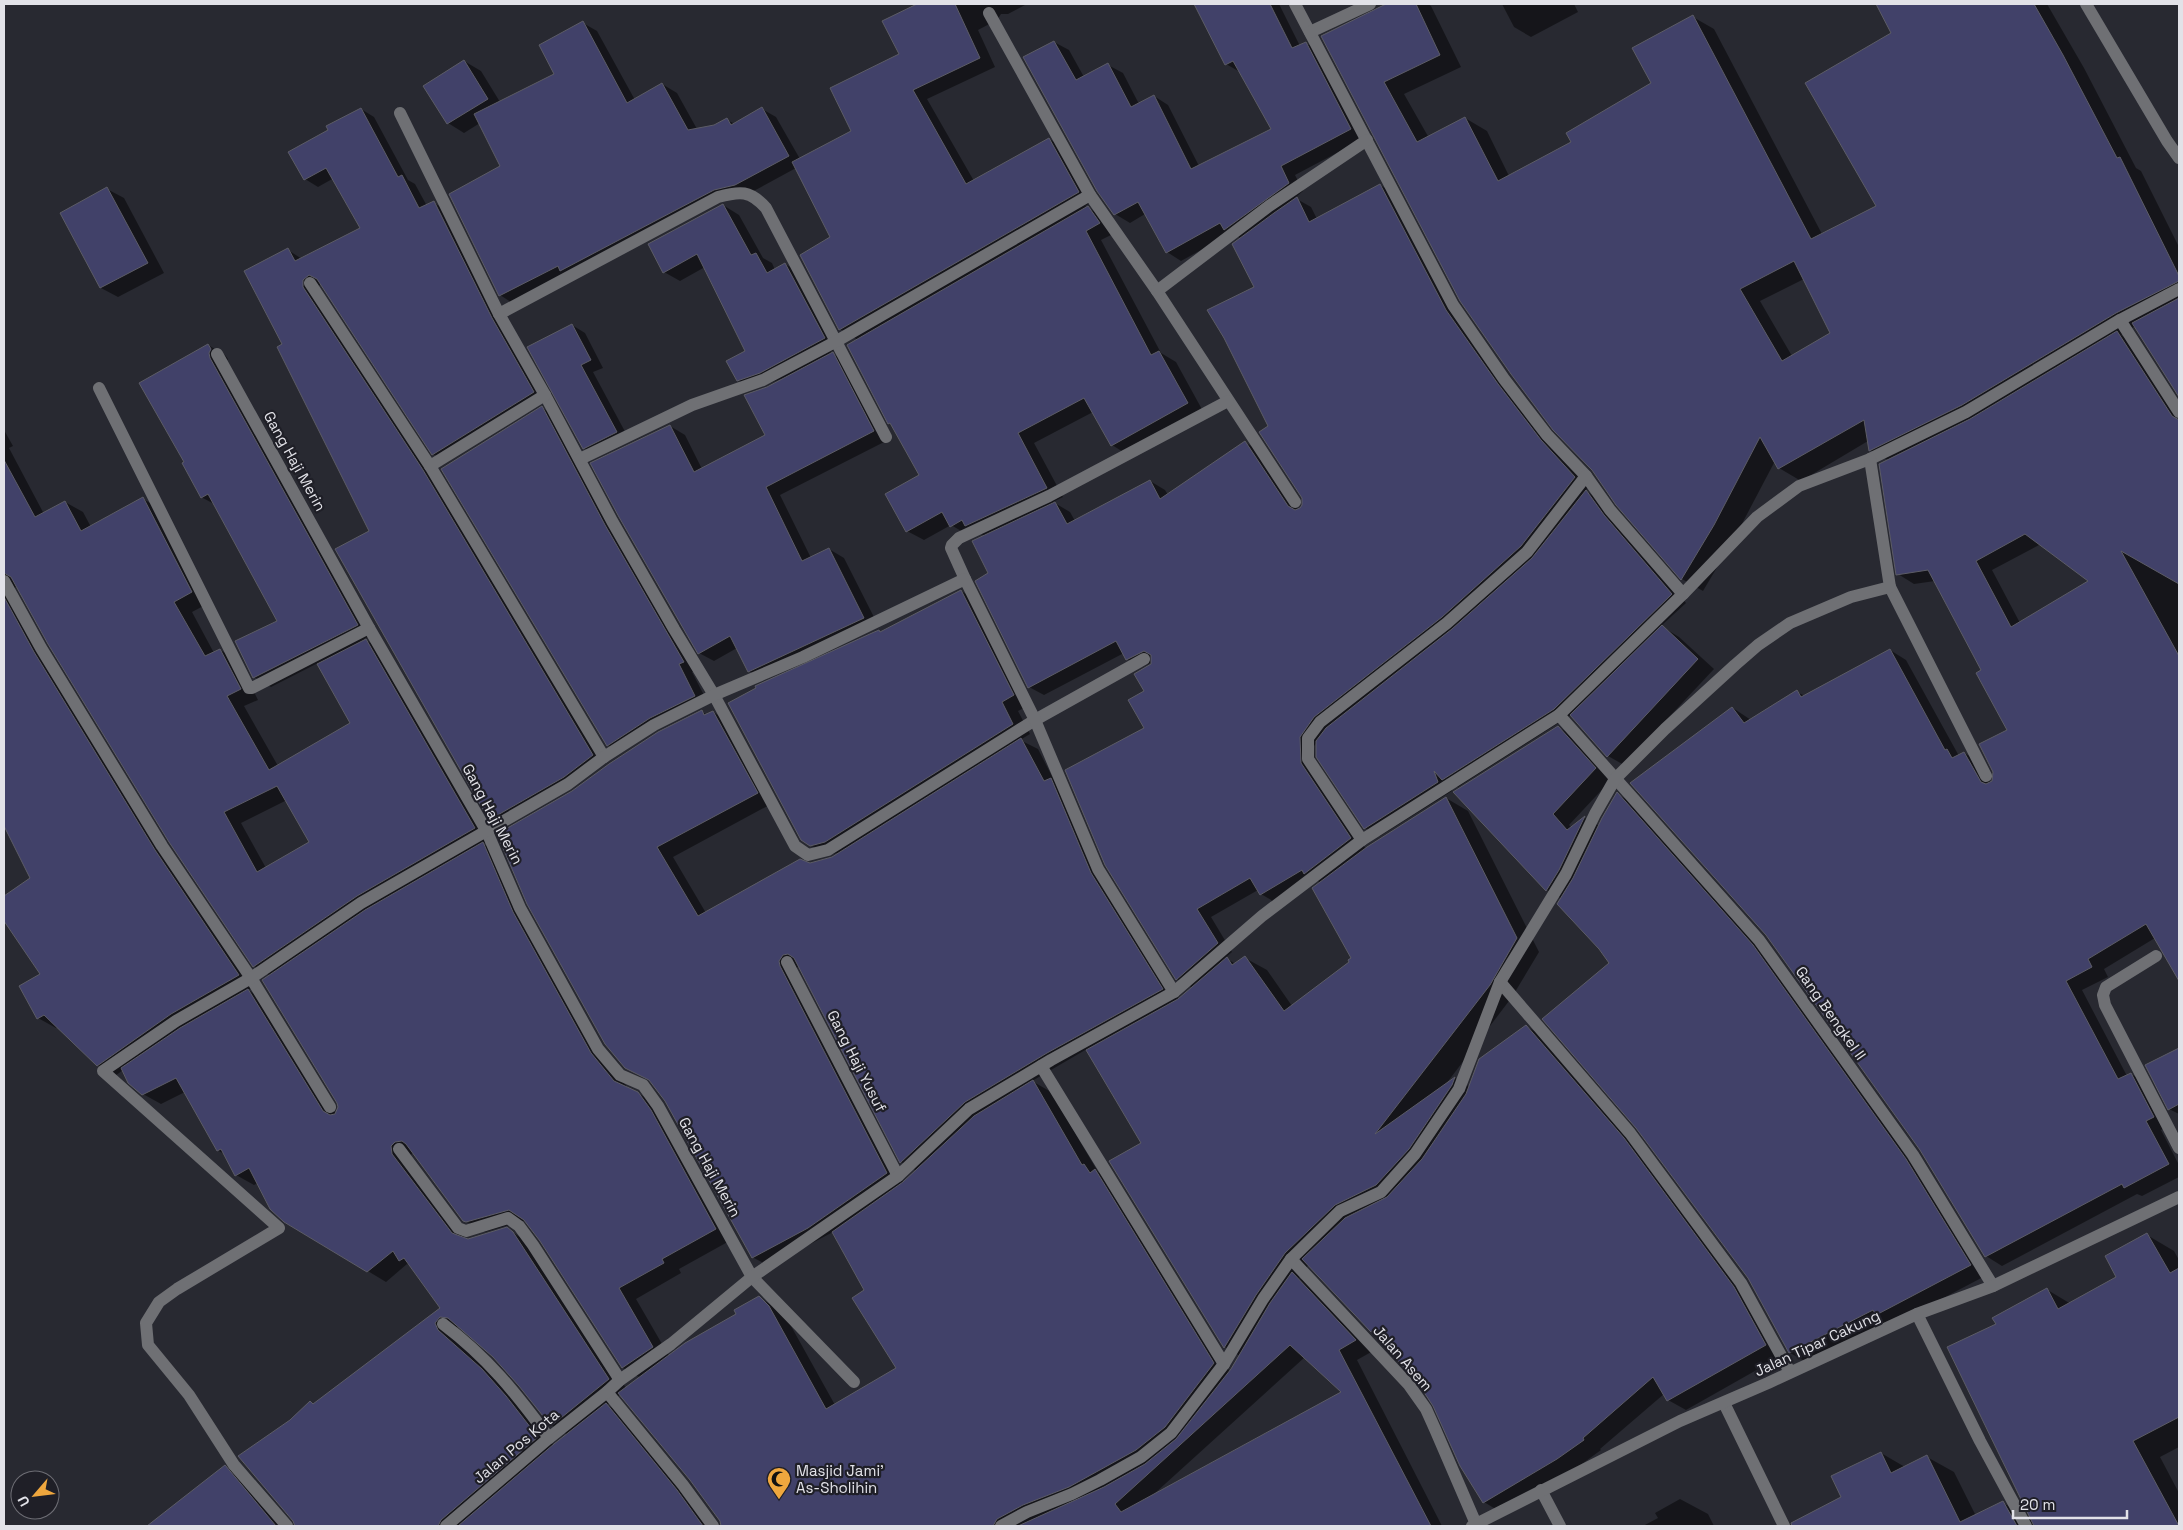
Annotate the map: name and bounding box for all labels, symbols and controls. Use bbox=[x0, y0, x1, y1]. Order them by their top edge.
street label: Gang Haji Merin bbox=[260, 408, 330, 514]
street label: Gang Haji Merin bbox=[458, 760, 528, 868]
street label: Gang Bengkel II bbox=[1792, 962, 1870, 1064]
street label: Gang Haji Yusuf bbox=[823, 1007, 891, 1115]
street label: Gang Haji Merin bbox=[675, 1114, 745, 1220]
street label: Jalan Tipar Cakung bbox=[1751, 1306, 1883, 1380]
street label: Jalan Asem bbox=[1369, 1321, 1437, 1395]
street label: Jalan Pos Kota bbox=[469, 1405, 563, 1487]
place label: Masjid Jami' As-Sholihin bbox=[796, 1461, 884, 1497]
mosque icon: Masjid Jami' As-Sholihin bbox=[766, 1466, 792, 1500]
north arrow bbox=[10, 1470, 60, 1520]
scale bar bbox=[2013, 1488, 2127, 1520]
text: U bbox=[13, 1493, 34, 1509]
text: 20 m bbox=[2020, 1495, 2055, 1514]

